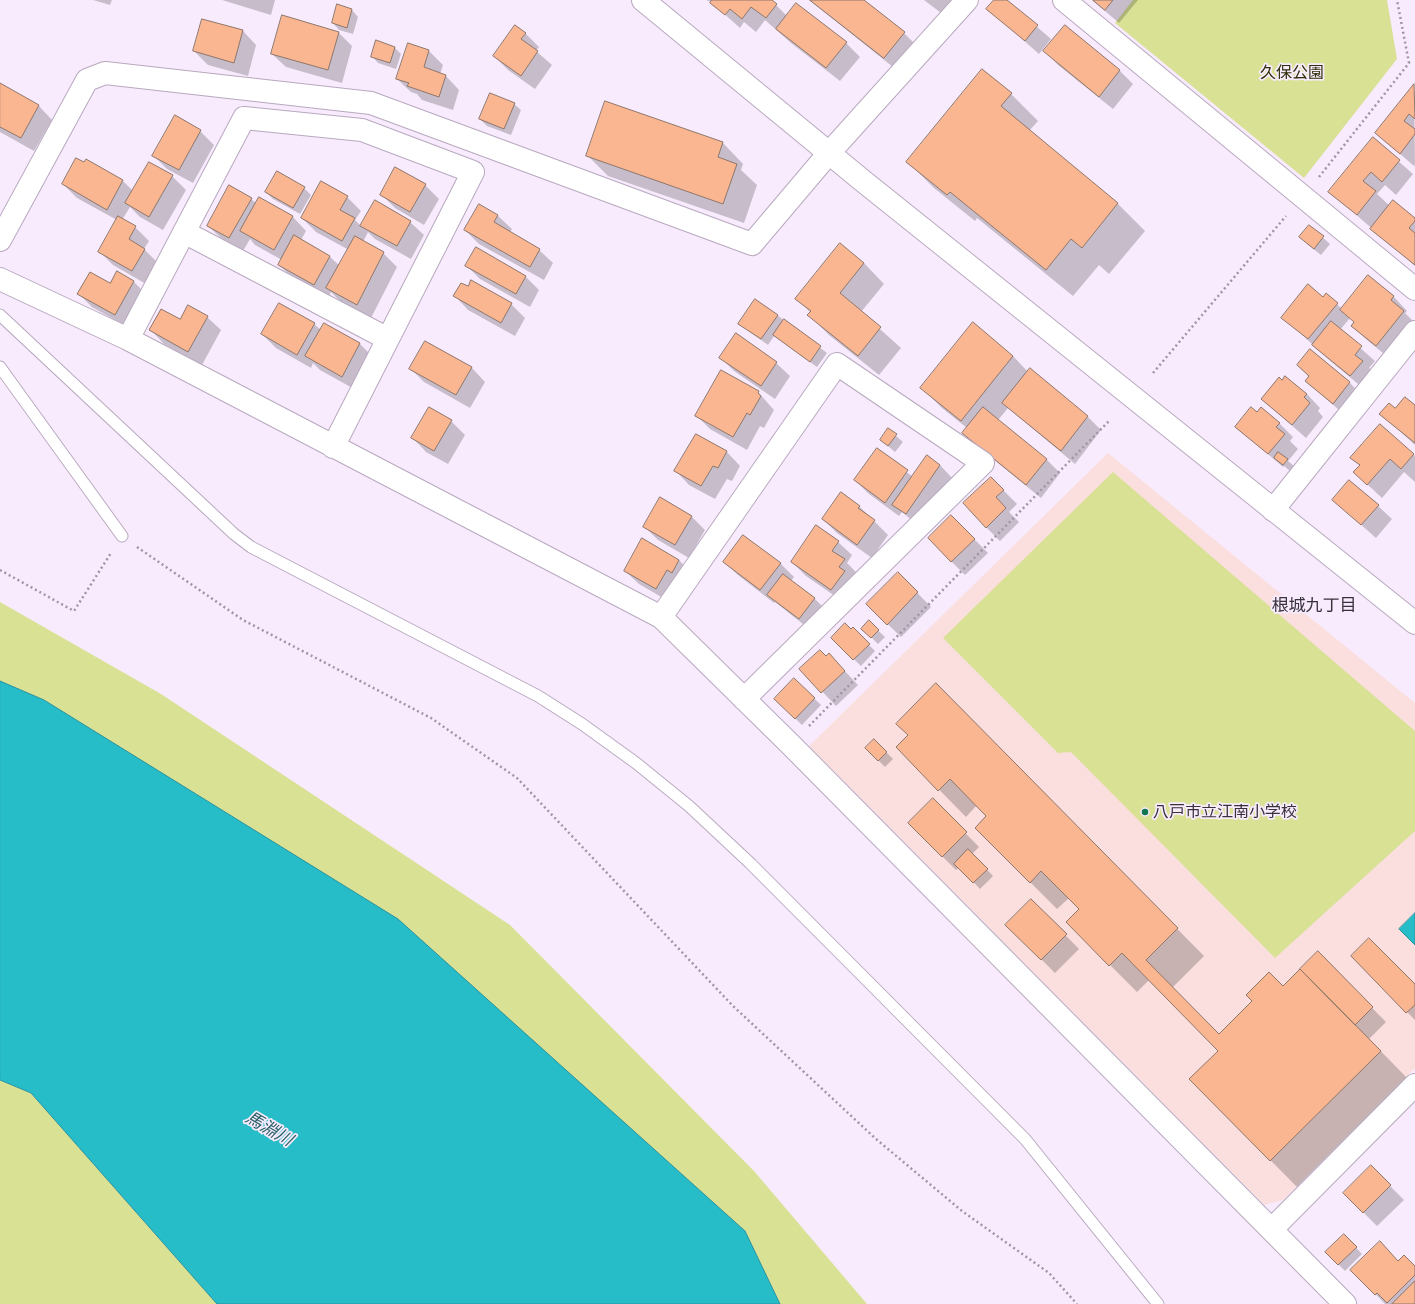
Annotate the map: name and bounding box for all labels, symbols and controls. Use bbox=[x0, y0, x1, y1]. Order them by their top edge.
park label: 久保公園 bbox=[1260, 63, 1324, 83]
district label: 根城九丁目 bbox=[1272, 596, 1356, 616]
place label: 八戸市立江南小学校 bbox=[1153, 802, 1297, 822]
marker: 八戸市立江南小学校 bbox=[1140, 807, 1150, 817]
water label: 馬淵川 bbox=[242, 1107, 296, 1151]

